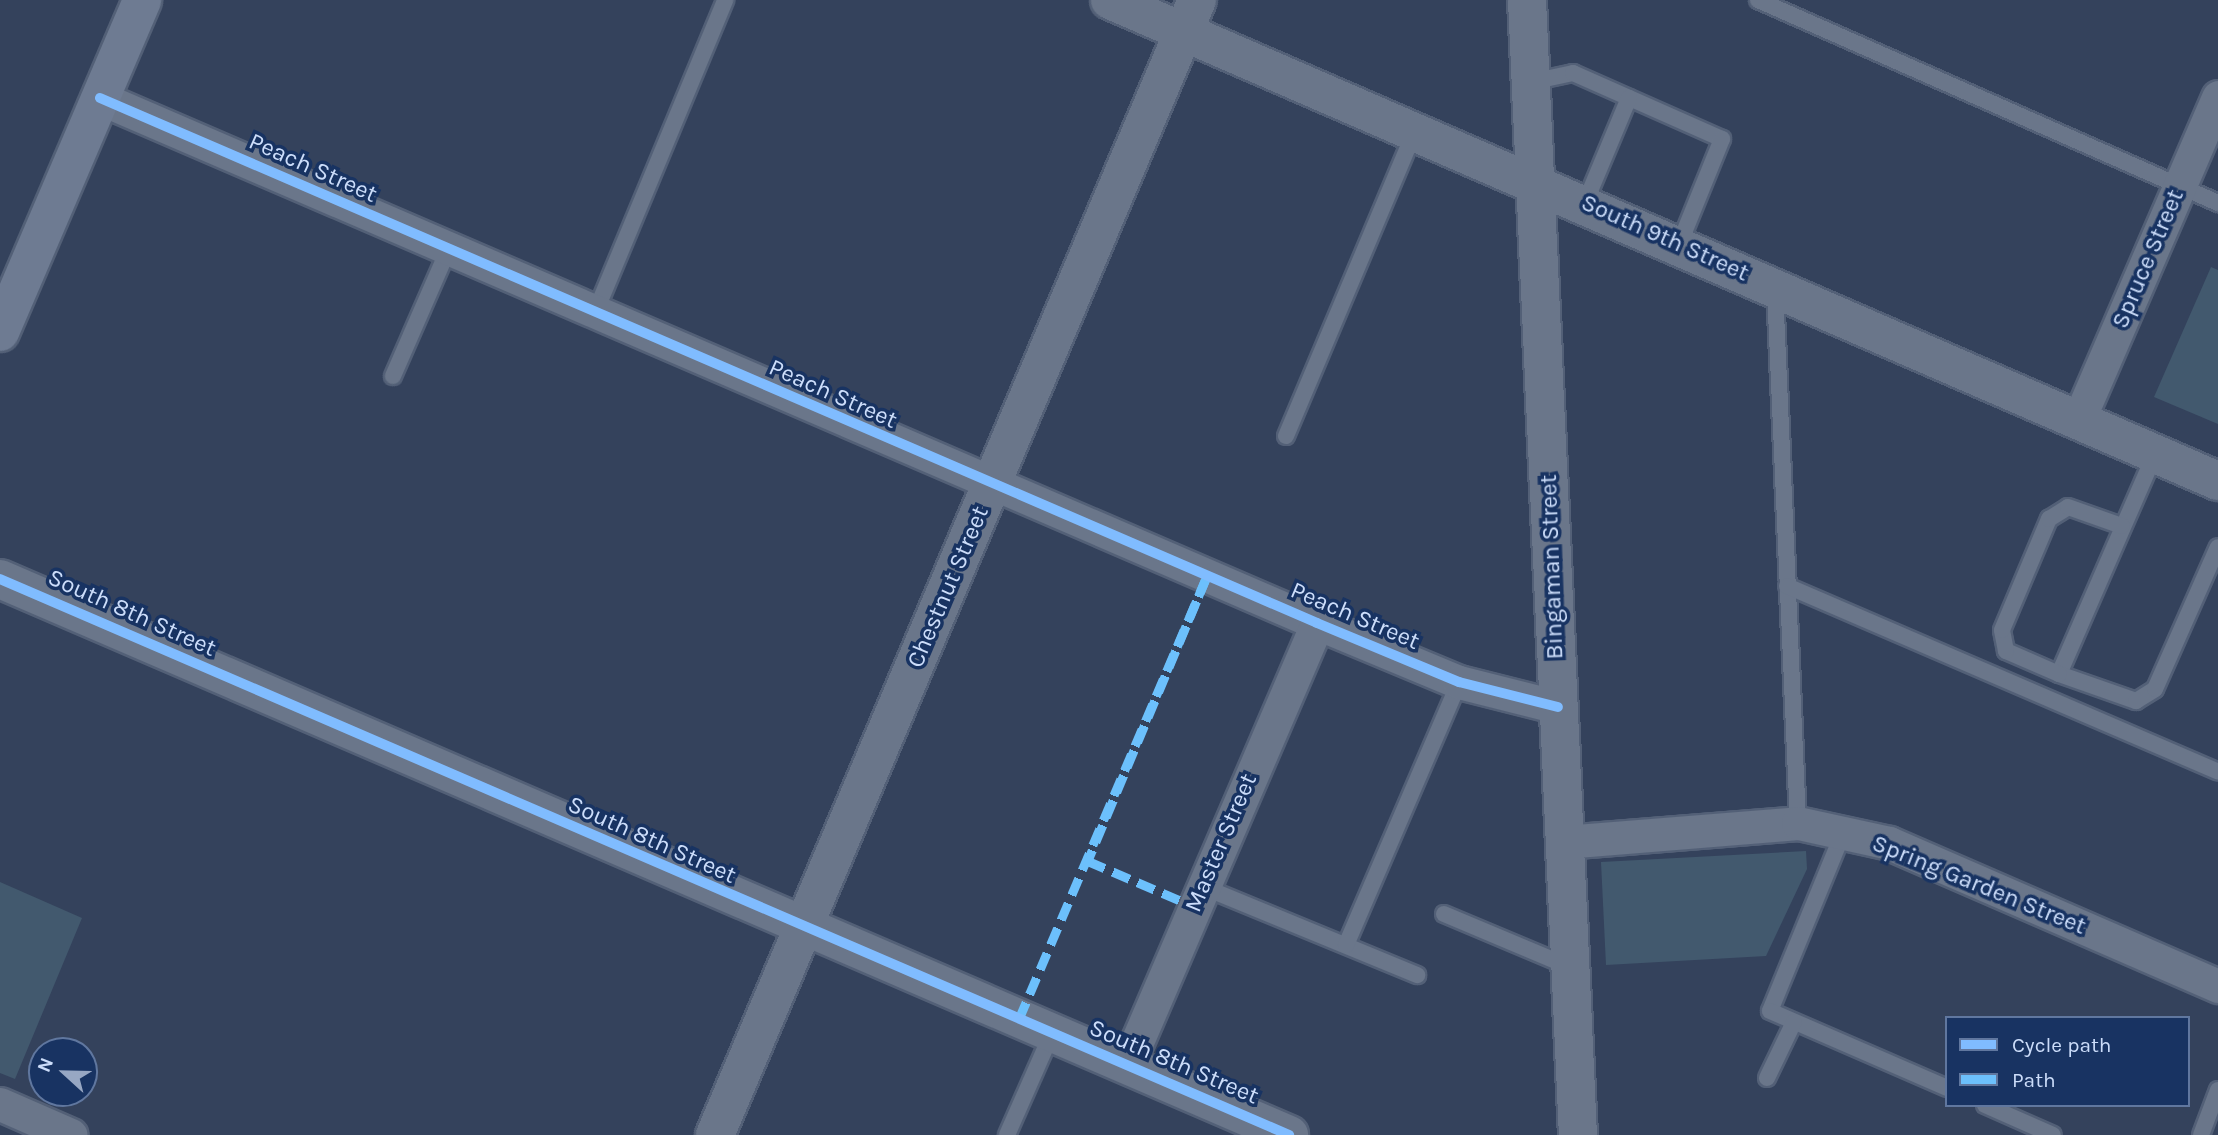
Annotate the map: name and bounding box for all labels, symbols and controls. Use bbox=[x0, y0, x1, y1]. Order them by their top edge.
street label: Peach Street bbox=[244, 127, 382, 209]
street label: Spruce Street bbox=[2106, 185, 2190, 333]
street label: South 9th Street bbox=[1577, 188, 1753, 288]
street label: Peach Street bbox=[764, 353, 902, 435]
street label: Bingaman Street bbox=[1534, 474, 1570, 660]
street label: Chestnut Street bbox=[901, 502, 995, 672]
street label: South 8th Street bbox=[43, 563, 221, 663]
street label: Peach Street bbox=[1286, 576, 1424, 656]
street label: Master Street bbox=[1179, 769, 1263, 917]
street label: South 8th Street bbox=[563, 790, 741, 890]
street label: Spring Garden Street bbox=[1868, 829, 2090, 941]
street label: South 8th Street bbox=[1085, 1013, 1263, 1111]
legend bbox=[1945, 1016, 2190, 1107]
text: Cycle path bbox=[2012, 1033, 2112, 1057]
north arrow bbox=[28, 1037, 98, 1107]
text: N bbox=[33, 1054, 58, 1075]
text: Path bbox=[2012, 1068, 2056, 1092]

